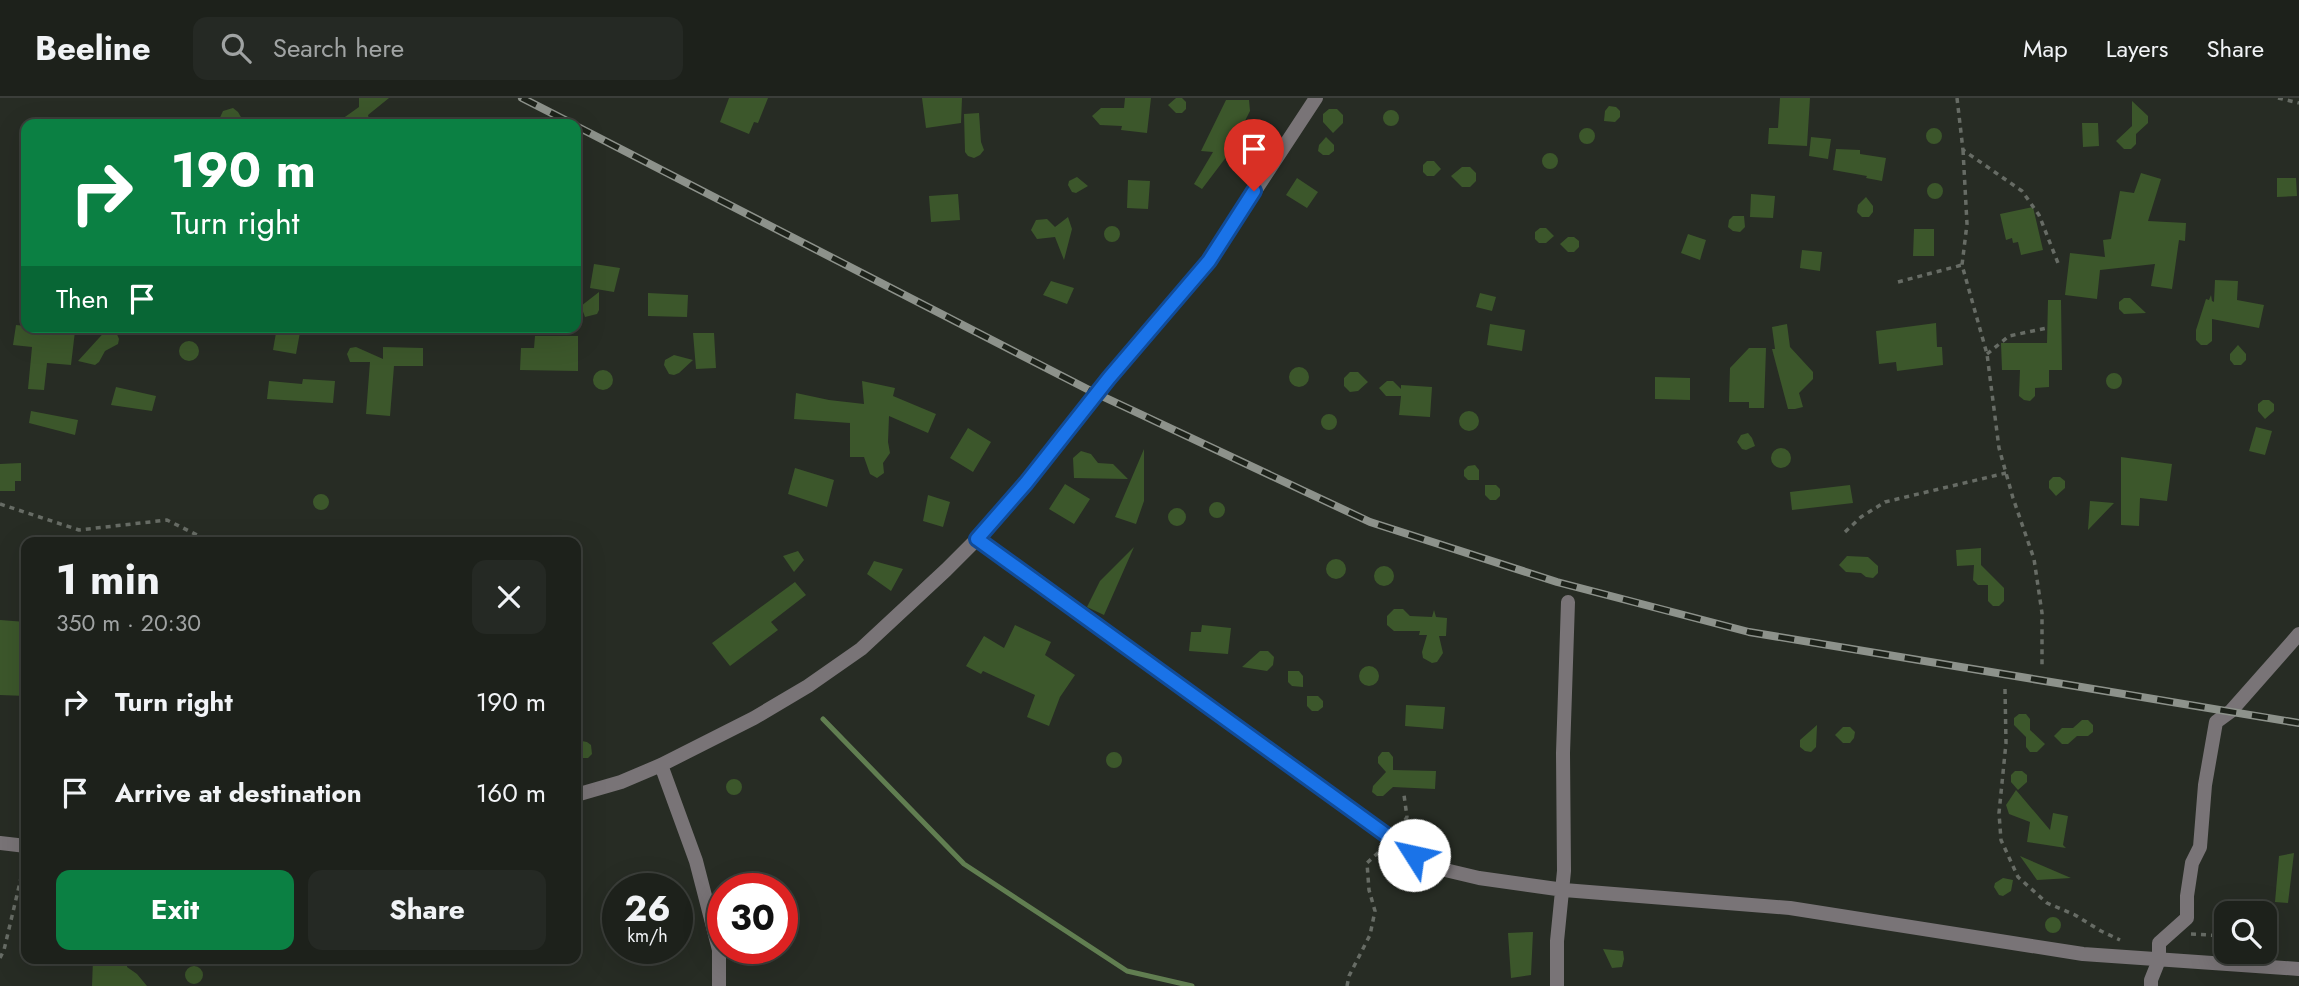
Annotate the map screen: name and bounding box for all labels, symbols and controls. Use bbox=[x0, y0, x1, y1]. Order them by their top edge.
search box bbox=[193, 17, 683, 80]
text: Beeline bbox=[35, 25, 151, 72]
icon: search bbox=[217, 29, 255, 67]
text: Search here bbox=[273, 29, 404, 67]
text: Map bbox=[2023, 31, 2068, 66]
text: Layers bbox=[2106, 31, 2168, 66]
text: Share bbox=[2206, 31, 2264, 66]
pin bbox=[1224, 119, 1284, 191]
icon: arrive bbox=[1235, 130, 1273, 168]
text: 190 m bbox=[171, 135, 316, 205]
icon: right bbox=[56, 147, 147, 238]
text: Turn right bbox=[171, 200, 300, 246]
text: Then bbox=[56, 280, 109, 318]
icon: arrive bbox=[123, 280, 161, 318]
text: 1 min bbox=[56, 549, 160, 610]
button: close bbox=[472, 560, 546, 634]
text: 350 m · 20:30 bbox=[56, 606, 201, 640]
icon: right bbox=[56, 683, 94, 721]
text: Turn right bbox=[115, 683, 233, 721]
text: 190 m bbox=[476, 683, 546, 721]
icon: arrive bbox=[56, 774, 94, 812]
text: Arrive at destination bbox=[115, 774, 362, 812]
text: 160 m bbox=[476, 774, 546, 812]
position arrow bbox=[1377, 818, 1451, 892]
button: Exit bbox=[56, 870, 294, 950]
button: Share bbox=[308, 870, 546, 950]
speed limit sign: 30 bbox=[707, 873, 798, 964]
text: 26 bbox=[624, 884, 671, 934]
map controls bbox=[2214, 901, 2277, 964]
button: search bbox=[2214, 901, 2277, 964]
text: km/h bbox=[627, 923, 668, 949]

